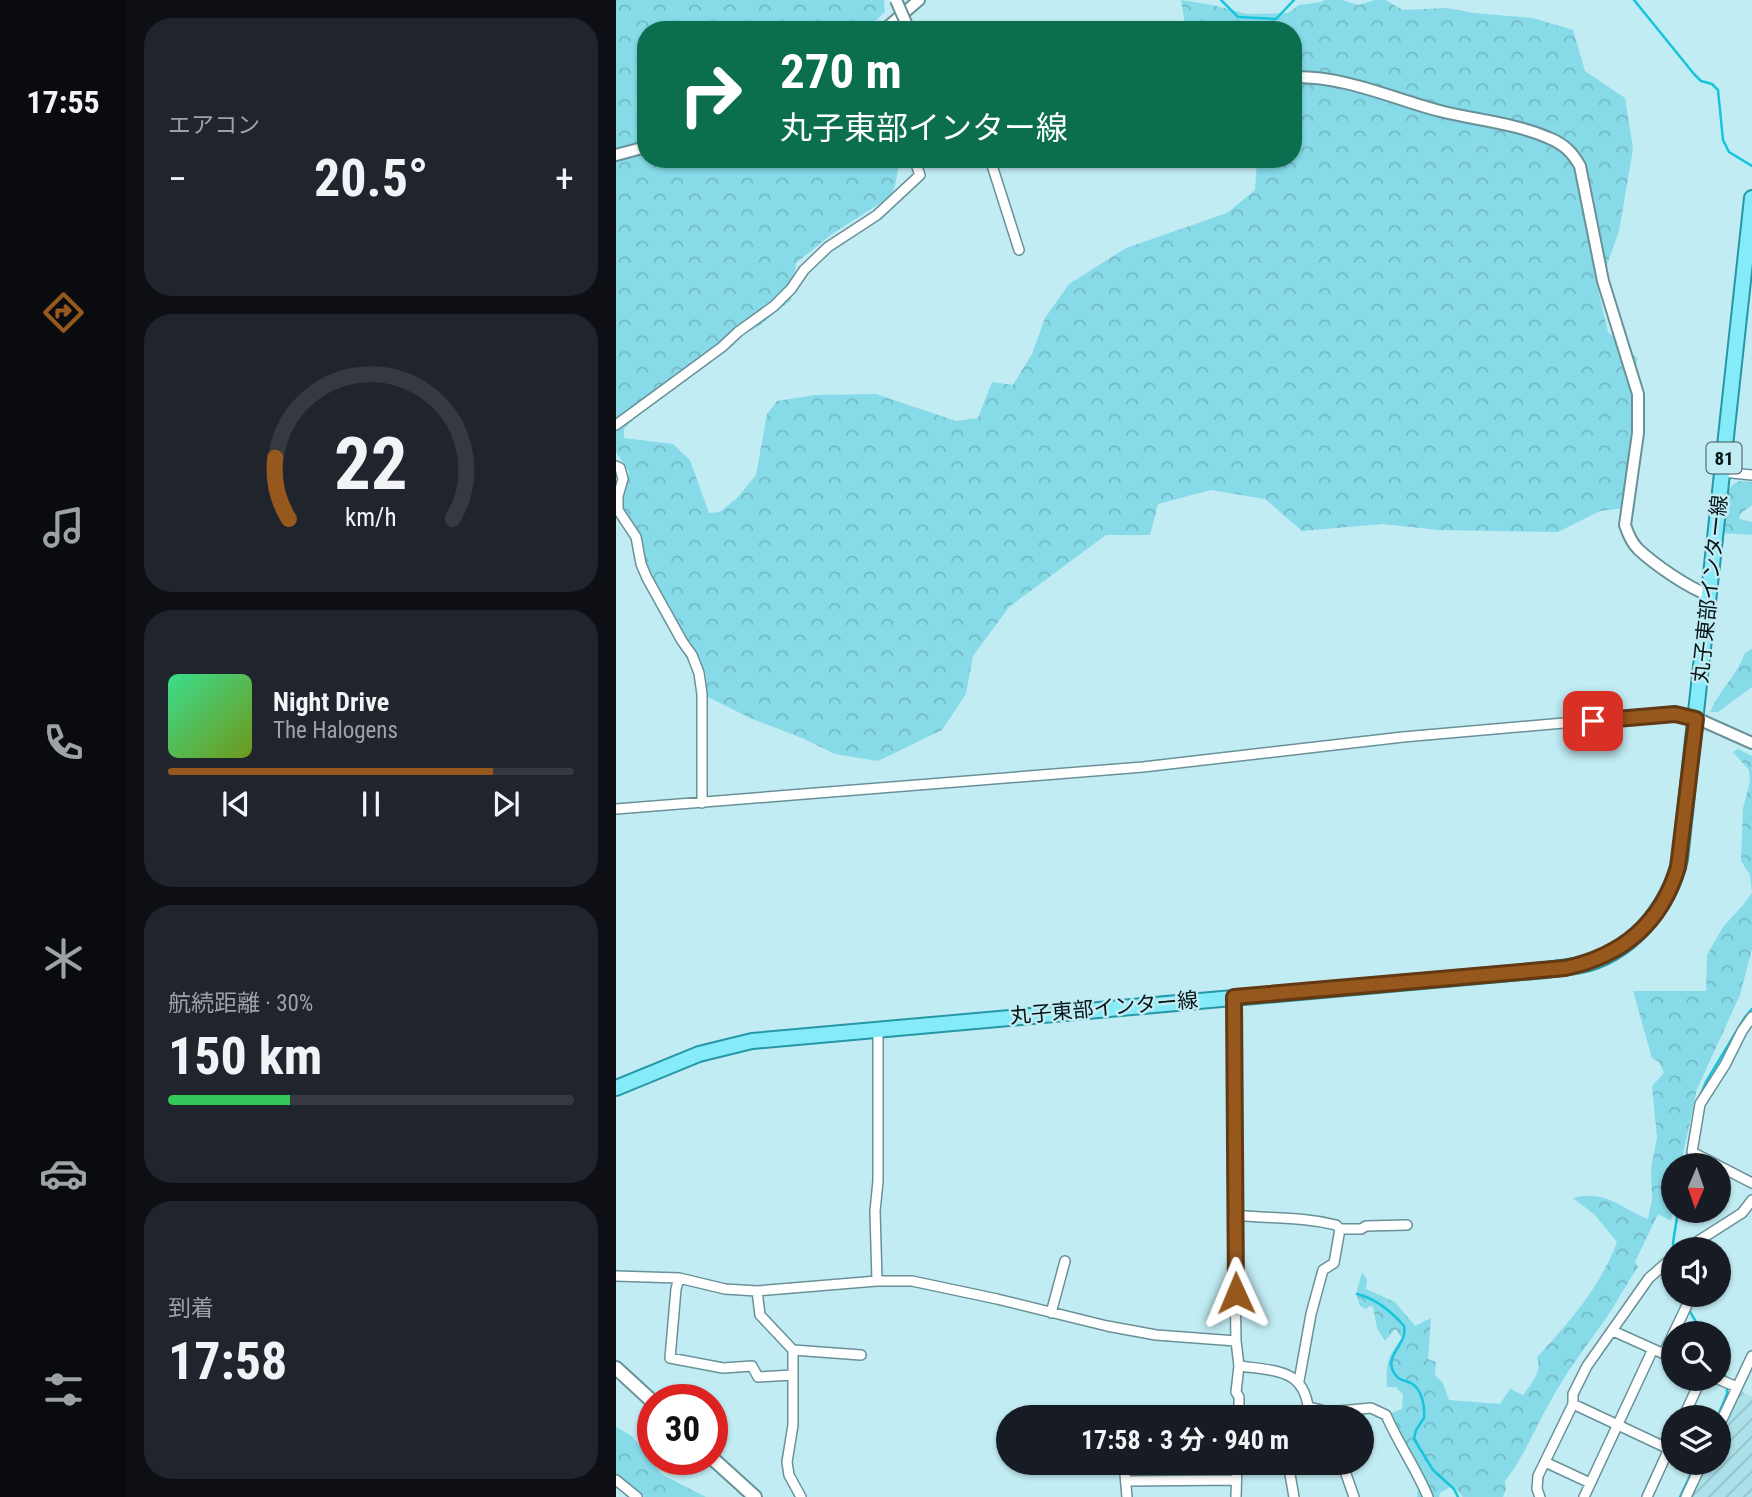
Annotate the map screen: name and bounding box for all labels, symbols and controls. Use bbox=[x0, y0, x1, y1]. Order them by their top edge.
text: 270 m bbox=[780, 43, 902, 100]
icon: right bbox=[665, 49, 756, 140]
text: 17:55 bbox=[26, 83, 100, 121]
text: 丸子東部インター線 bbox=[780, 109, 1068, 147]
text: エアコン bbox=[168, 112, 260, 139]
text: 20.5° bbox=[314, 148, 428, 209]
text: − bbox=[168, 157, 187, 201]
text: + bbox=[555, 157, 574, 201]
icon: directions bbox=[39, 288, 88, 337]
text: 22 bbox=[334, 421, 408, 507]
road number: 81 bbox=[1706, 442, 1742, 474]
street label: 丸子東部インター線 bbox=[1688, 494, 1732, 684]
text: km/h bbox=[345, 502, 397, 531]
icon: music bbox=[39, 503, 88, 552]
text: Night Drive bbox=[273, 687, 389, 717]
pin bbox=[1563, 691, 1623, 751]
icon: arrive bbox=[1574, 702, 1612, 740]
text: The Halogens bbox=[273, 717, 398, 744]
icon: phone bbox=[39, 718, 88, 767]
icon: previous bbox=[217, 785, 255, 823]
icon: pause bbox=[352, 785, 390, 823]
icon: next bbox=[487, 785, 525, 823]
icon: climate bbox=[39, 934, 88, 983]
street label: 丸子東部インター線 bbox=[1009, 988, 1199, 1028]
text: 航続距離 · 30% bbox=[168, 990, 313, 1017]
text: 150 km bbox=[168, 1026, 322, 1087]
icon: car bbox=[39, 1149, 88, 1198]
north arrow bbox=[1661, 1153, 1731, 1223]
map controls bbox=[1661, 1153, 1731, 1475]
button: sound bbox=[1661, 1237, 1731, 1307]
position arrow bbox=[1199, 1256, 1273, 1330]
text: 到着 bbox=[168, 1295, 214, 1322]
button: search bbox=[1661, 1321, 1731, 1391]
text: 17:58 bbox=[168, 1331, 287, 1392]
icon: filters bbox=[39, 1365, 88, 1414]
speed limit sign: 30 bbox=[637, 1384, 728, 1475]
button: layers bbox=[1661, 1405, 1731, 1475]
text: 17:58 · 3 分 · 940 m bbox=[1081, 1425, 1289, 1455]

